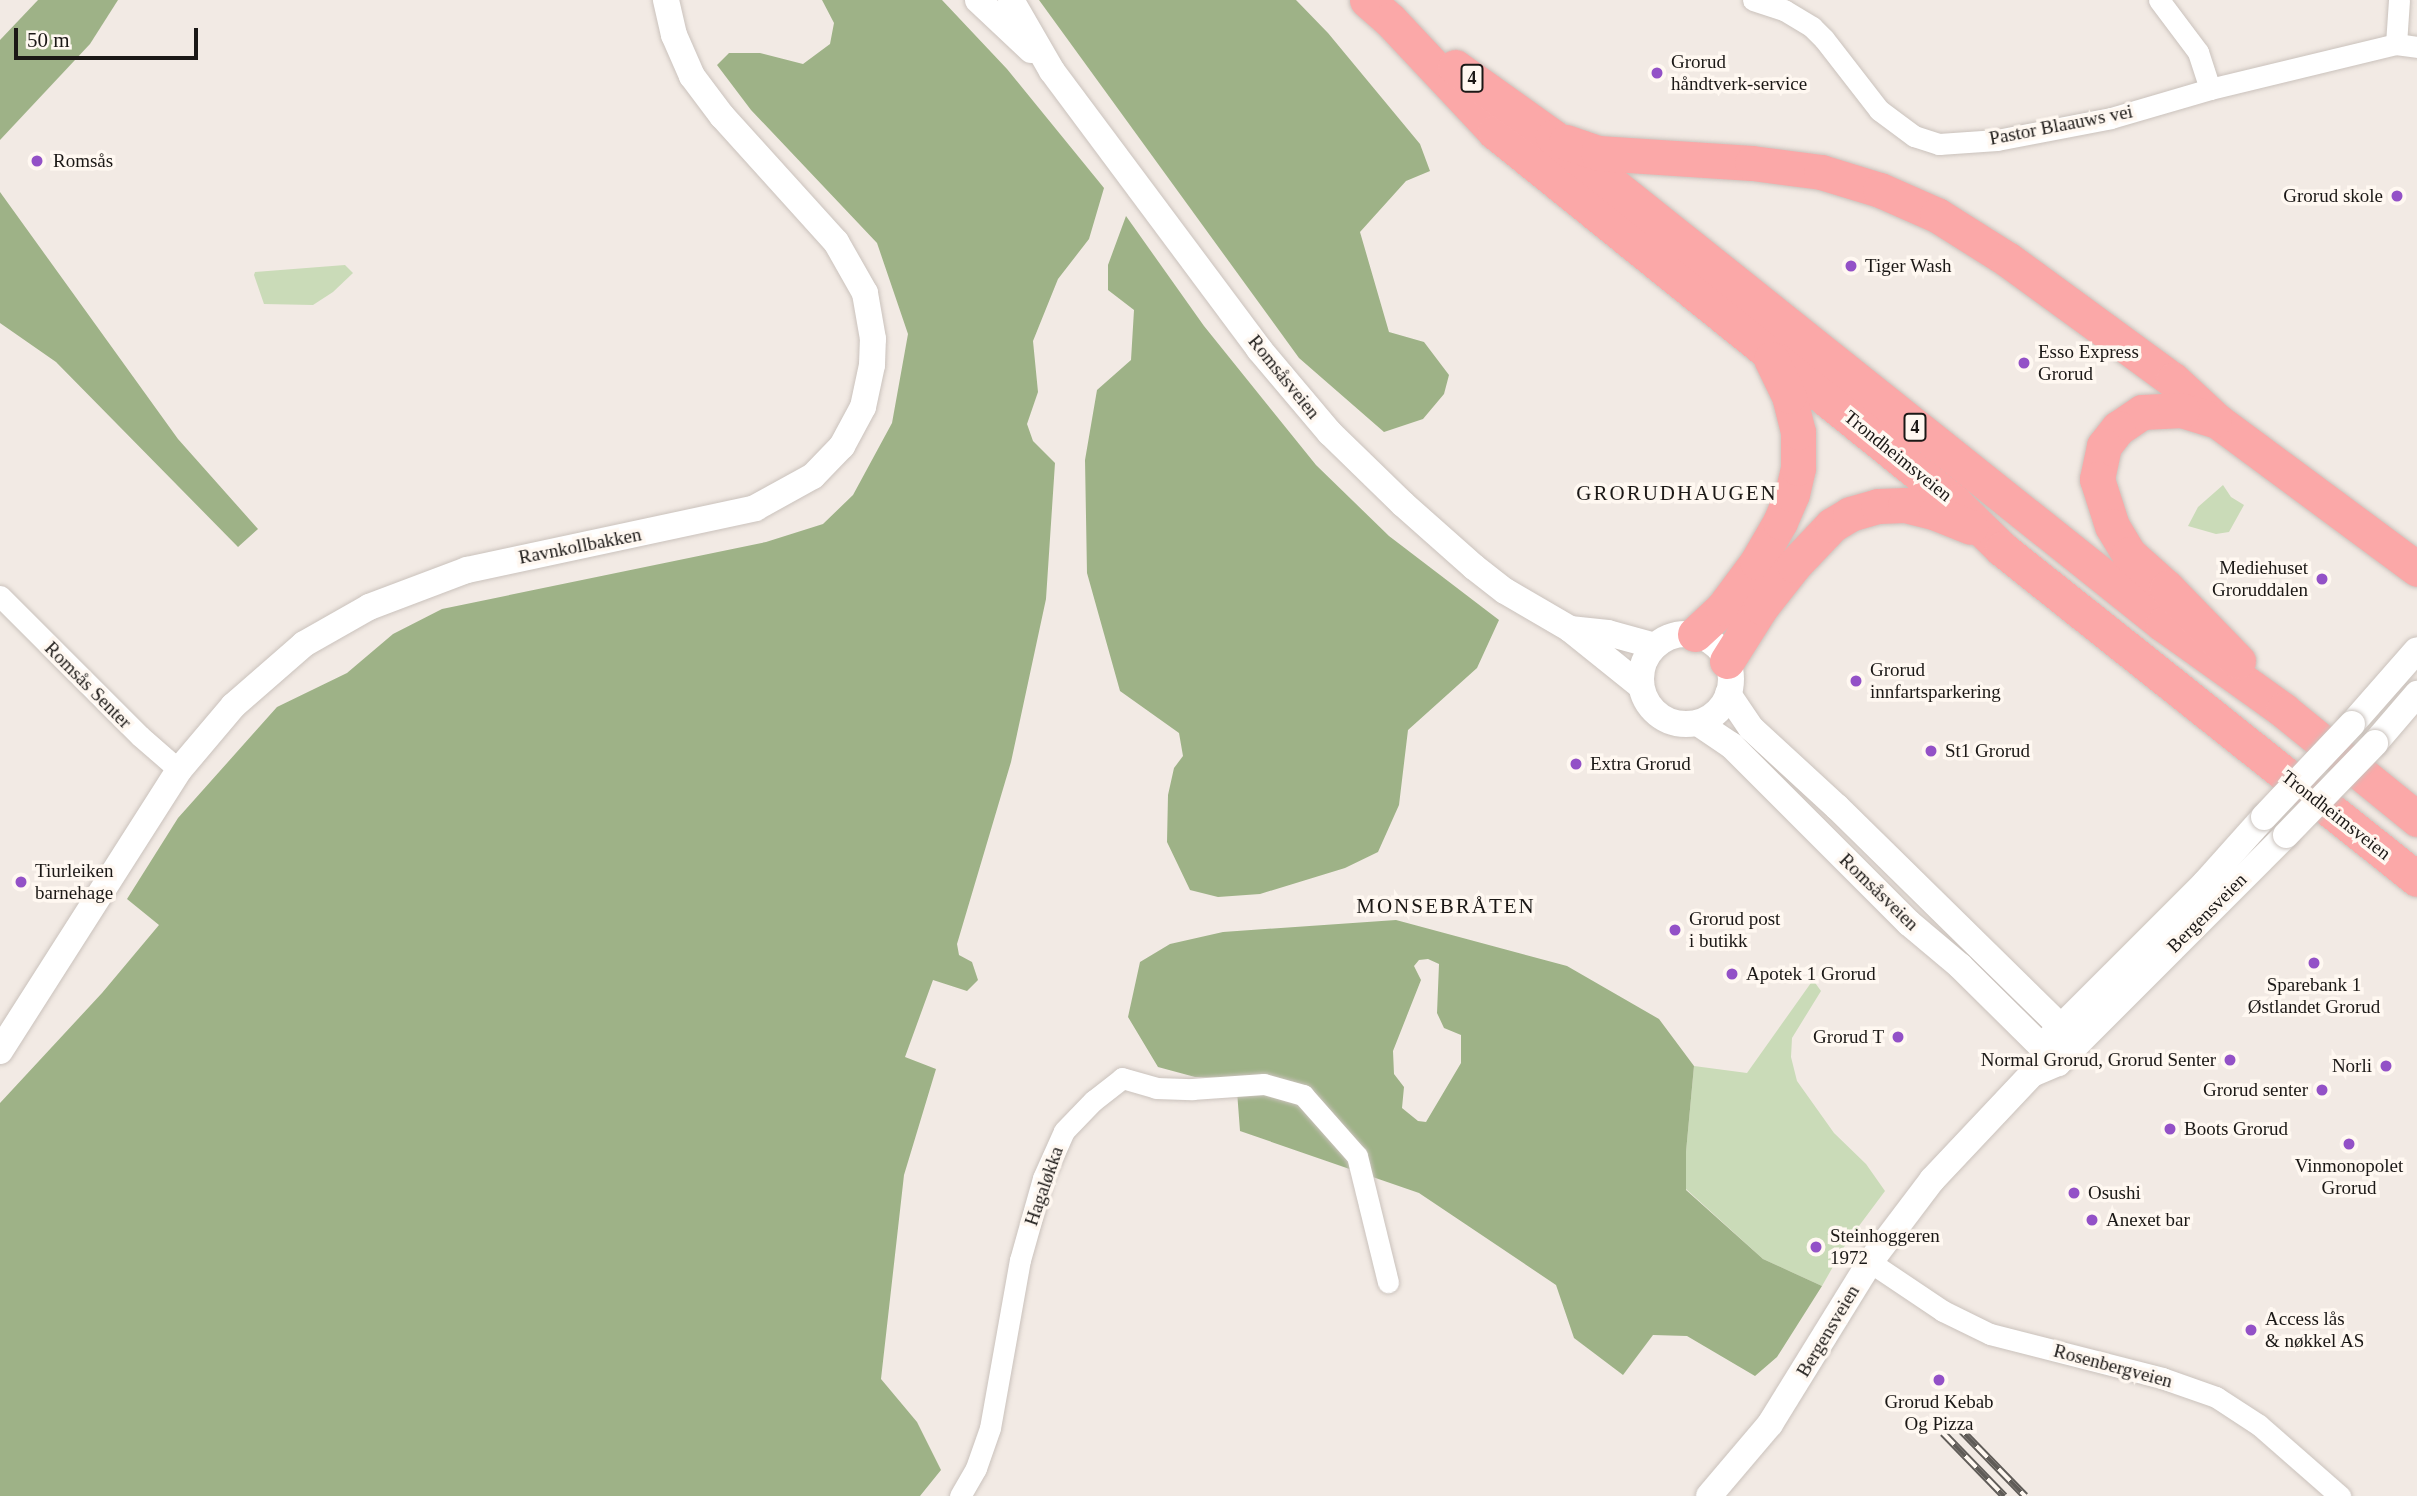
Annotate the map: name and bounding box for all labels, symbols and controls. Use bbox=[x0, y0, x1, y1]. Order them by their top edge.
scale bar bbox=[18, 14, 201, 58]
text: 50 m bbox=[27, 28, 70, 52]
place label: Grorud håndtverk-service bbox=[1671, 51, 1807, 95]
road number: 4 bbox=[1460, 64, 1484, 92]
marker: Grorud håndtverk-service bbox=[1649, 65, 1665, 81]
street label: Pastor Blaauws vei bbox=[1987, 100, 2135, 150]
place label: Romsås bbox=[53, 150, 113, 172]
marker: Romsås bbox=[27, 151, 47, 171]
place label: Grorud skole bbox=[2283, 185, 2383, 207]
marker: Grorud skole bbox=[2389, 188, 2405, 204]
place label: Tiger Wash bbox=[1865, 255, 1952, 277]
marker: Tiger Wash bbox=[1843, 258, 1859, 274]
street label: Romsåsveien bbox=[1243, 330, 1325, 424]
place label: Esso Express Grorud bbox=[2038, 341, 2139, 385]
marker: Esso Express Grorud bbox=[2016, 355, 2032, 371]
street label: Trondheimsveien bbox=[1839, 406, 1957, 506]
road number: 4 bbox=[1903, 412, 1927, 442]
district label: GRORUDHAUGEN bbox=[1578, 480, 1776, 506]
street label: Ravnkollbakken bbox=[517, 523, 643, 569]
place label: Mediehuset Groruddalen bbox=[2212, 557, 2308, 601]
marker: Mediehuset Groruddalen bbox=[2314, 571, 2330, 587]
street label: Romsås Senter bbox=[40, 637, 136, 733]
place label: Grorud innfartsparkering bbox=[1870, 659, 2001, 703]
marker: Grorud innfartsparkering bbox=[1848, 673, 1864, 689]
place label: St1 Grorud bbox=[1945, 740, 2030, 762]
marker: St1 Grorud bbox=[1923, 743, 1939, 759]
place label: Extra Grorud bbox=[1590, 753, 1691, 775]
marker: Extra Grorud bbox=[1568, 756, 1584, 772]
street label: Trondheimsveien bbox=[2277, 765, 2395, 865]
street label: Romsåsveien bbox=[1835, 849, 1923, 935]
place label: Tiurleiken barnehage bbox=[35, 860, 113, 904]
street label: Bergensveien bbox=[2163, 869, 2251, 957]
marker: Tiurleiken barnehage bbox=[13, 874, 29, 890]
district label: MONSEBRÅTEN bbox=[1358, 893, 1534, 919]
place label: Grorud post i butikk bbox=[1689, 908, 1780, 952]
marker: Grorud post i butikk bbox=[1667, 922, 1683, 938]
marker: Sparebank 1 Østlandet Grorud bbox=[2306, 955, 2322, 971]
place label: Apotek 1 Grorud bbox=[1746, 963, 1876, 985]
marker: Apotek 1 Grorud bbox=[1724, 966, 1740, 982]
place label: Sparebank 1 Østlandet Grorud bbox=[2248, 974, 2380, 1018]
place label: Grorud T bbox=[1813, 1026, 1884, 1048]
marker: Grorud T bbox=[1890, 1029, 1906, 1045]
place label: Normal Grorud, Grorud Senter bbox=[1981, 1049, 2216, 1071]
marker: Normal Grorud, Grorud Senter bbox=[2222, 1052, 2238, 1068]
place label: Norli bbox=[2332, 1055, 2372, 1077]
marker: Norli bbox=[2378, 1058, 2394, 1074]
place label: Grorud senter bbox=[2203, 1079, 2308, 1101]
marker: Grorud senter bbox=[2314, 1082, 2330, 1098]
place label: Boots Grorud bbox=[2184, 1118, 2288, 1140]
marker: Boots Grorud bbox=[2162, 1121, 2178, 1137]
marker: Vinmonopolet Grorud bbox=[2341, 1136, 2357, 1152]
street label: Hagaløkka bbox=[1020, 1143, 1068, 1229]
place label: Vinmonopolet Grorud bbox=[2295, 1155, 2403, 1199]
place label: Osushi bbox=[2088, 1182, 2141, 1204]
marker: Osushi bbox=[2066, 1185, 2082, 1201]
place label: Anexet bar bbox=[2106, 1209, 2190, 1231]
marker: Anexet bar bbox=[2084, 1212, 2100, 1228]
place label: Steinhoggeren 1972 bbox=[1830, 1225, 1940, 1269]
marker: Steinhoggeren 1972 bbox=[1808, 1239, 1824, 1255]
street label: Bergensveien bbox=[1792, 1281, 1864, 1381]
place label: Access lås & nøkkel AS bbox=[2265, 1308, 2365, 1352]
marker: Access lås & nøkkel AS bbox=[2243, 1322, 2259, 1338]
street label: Rosenbergveien bbox=[2051, 1339, 2175, 1393]
marker: Grorud Kebab Og Pizza bbox=[1931, 1372, 1947, 1388]
place label: Grorud Kebab Og Pizza bbox=[1884, 1391, 1994, 1435]

